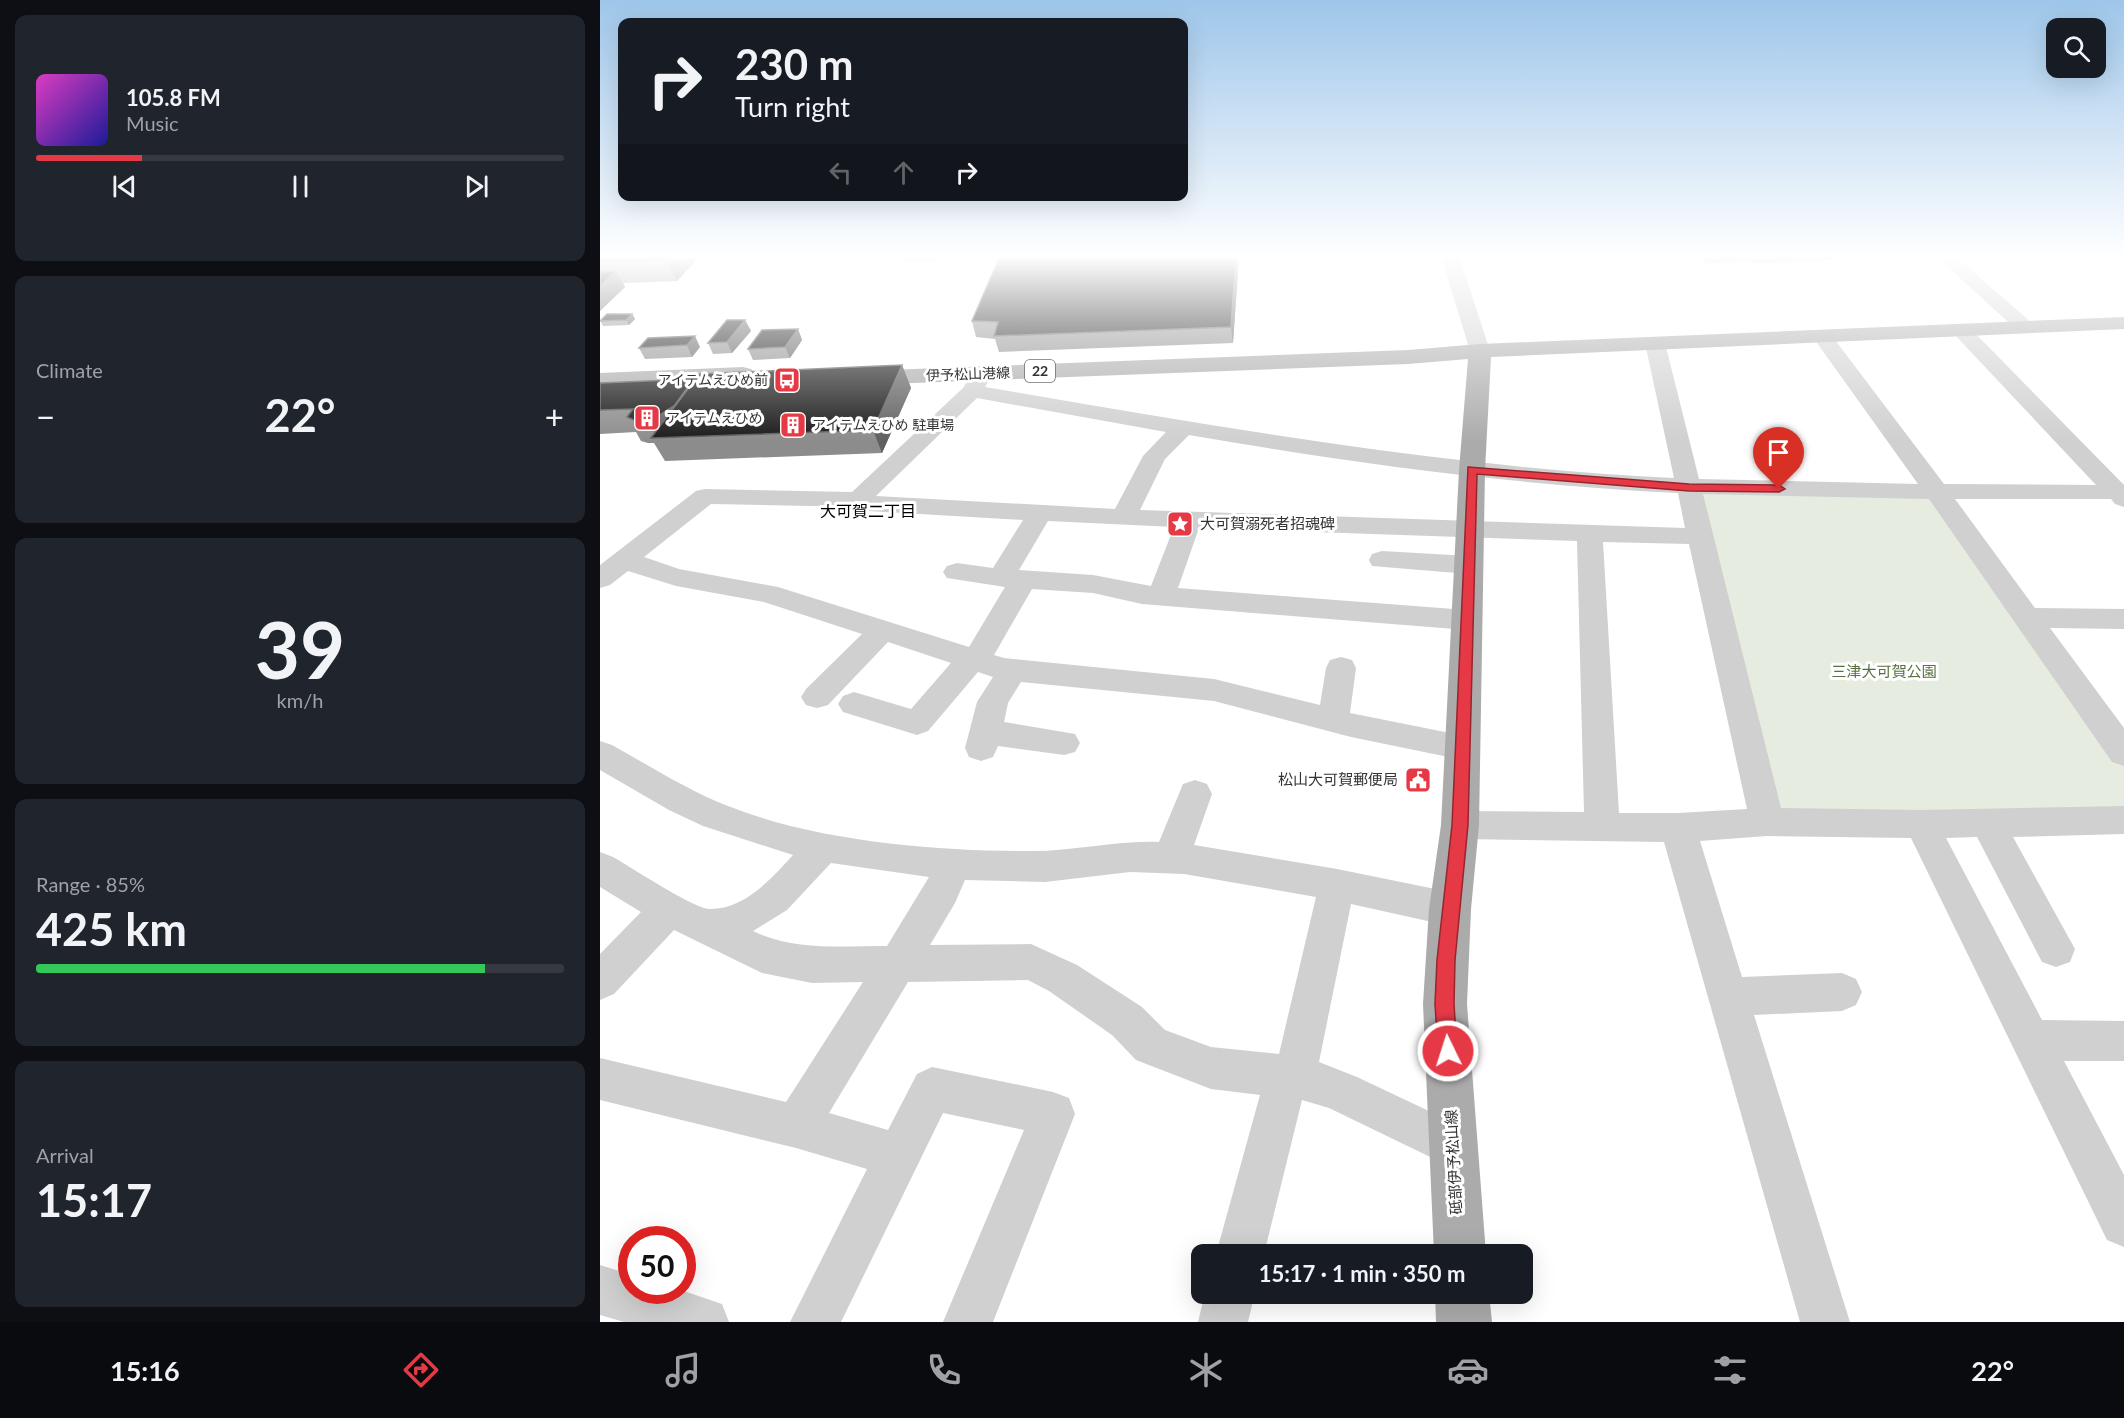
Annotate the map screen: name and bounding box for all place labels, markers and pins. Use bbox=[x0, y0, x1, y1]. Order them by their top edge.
bus stop icon: アイテムえひめ前 bbox=[772, 365, 802, 395]
place label: アイテムえひめ前 bbox=[657, 371, 768, 388]
building icon: アイテムえひめ bbox=[632, 403, 662, 433]
place label: アイテムえひめ bbox=[666, 409, 763, 426]
building icon: アイテムえひめ 駐車場 bbox=[778, 410, 808, 440]
place label: アイテムえひめ 駐車場 bbox=[812, 416, 954, 433]
pin bbox=[1753, 427, 1804, 489]
place icon: 大可賀溺死者招魂碑 bbox=[1165, 509, 1195, 539]
place label: 大可賀溺死者招魂碑 bbox=[1200, 514, 1335, 532]
public building icon: 松山大可賀郵便局 bbox=[1403, 765, 1433, 795]
place label: 松山大可賀郵便局 bbox=[1278, 770, 1398, 788]

